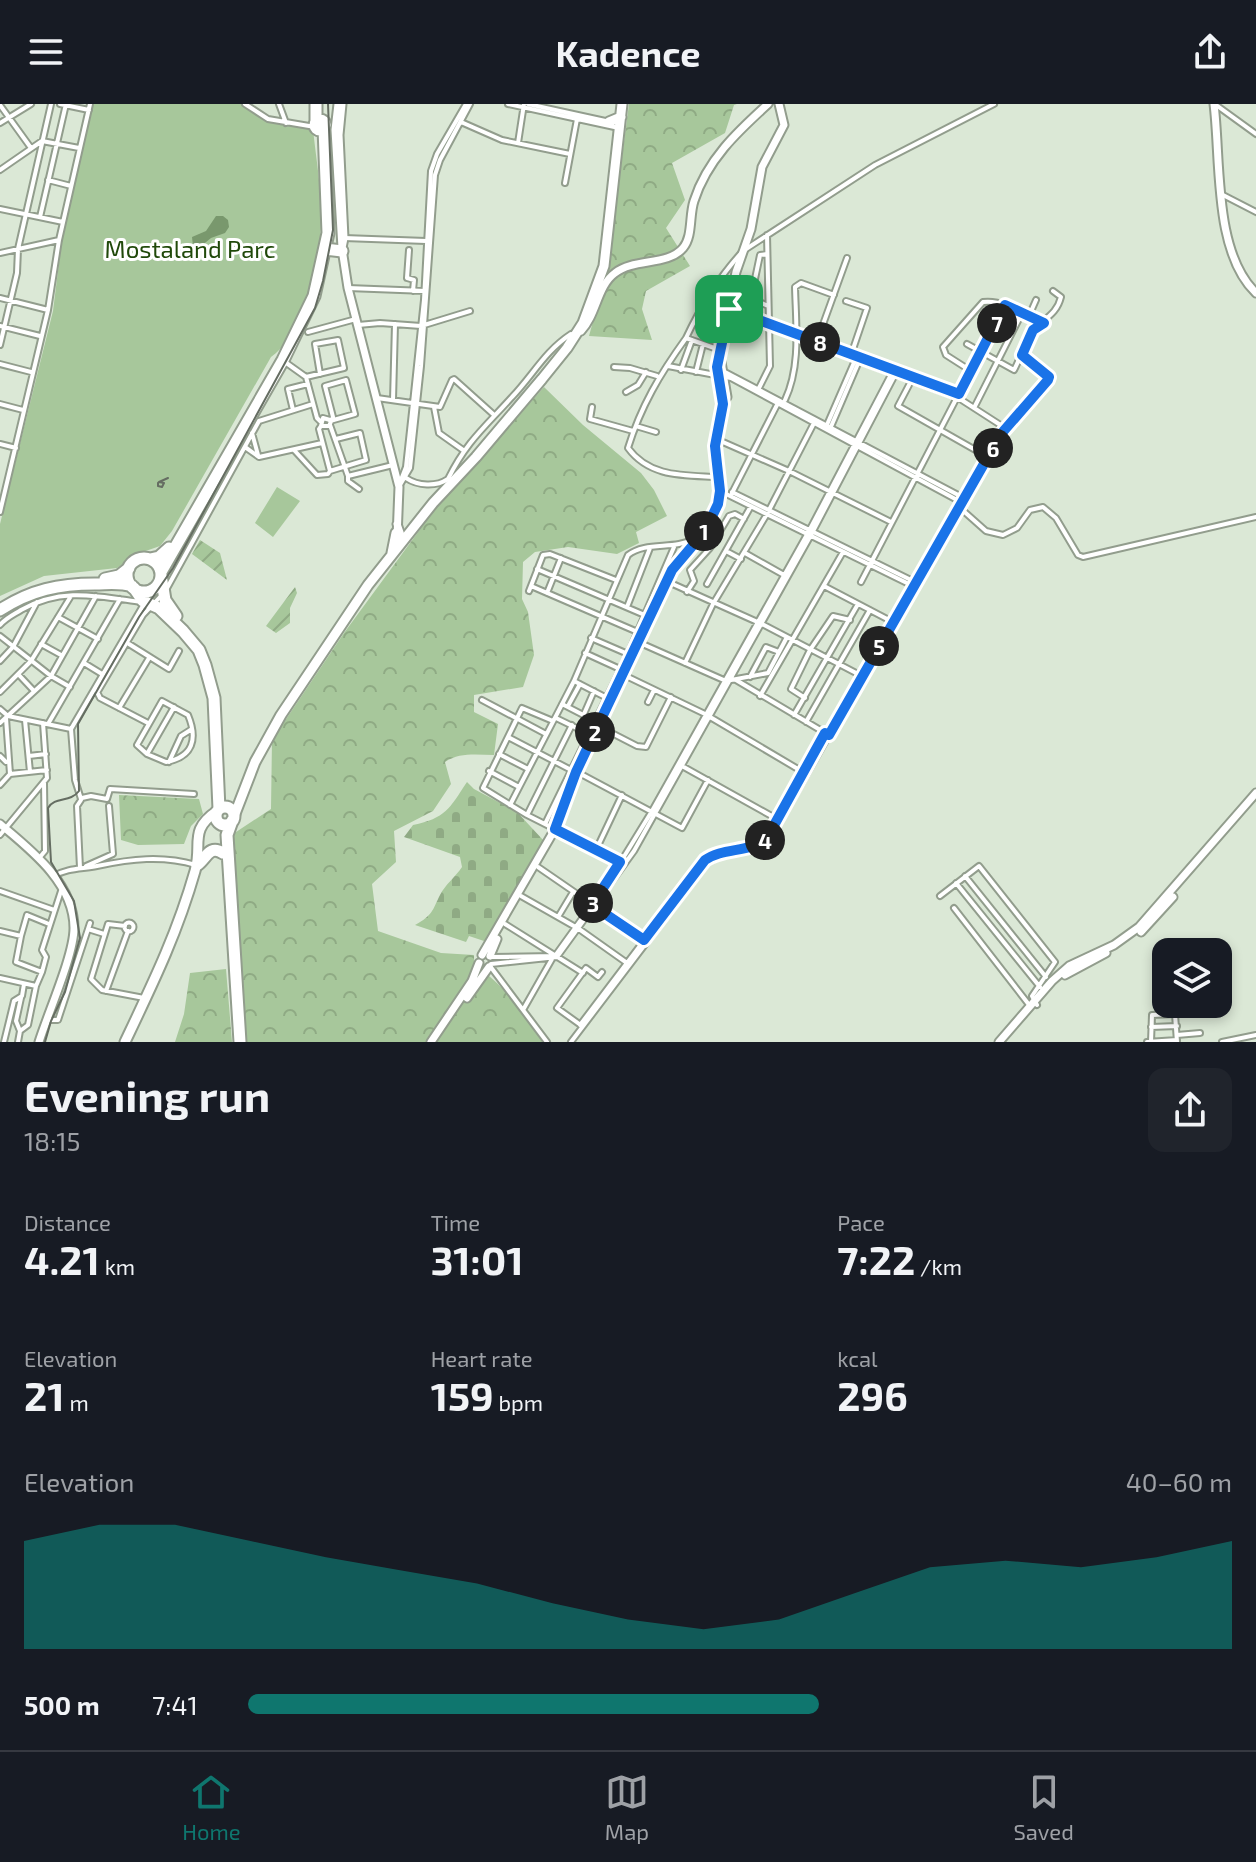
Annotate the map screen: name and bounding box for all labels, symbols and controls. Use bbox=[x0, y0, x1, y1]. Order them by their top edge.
icon: menu bbox=[24, 30, 68, 74]
icon: share bbox=[1188, 30, 1232, 74]
text: Kadence bbox=[555, 31, 701, 74]
park label: Mostaland Parc bbox=[105, 234, 275, 263]
pin bbox=[695, 275, 763, 343]
icon: arrive bbox=[707, 287, 751, 331]
pin: 7 bbox=[977, 303, 1017, 343]
text: 7 bbox=[991, 310, 1003, 336]
pin: 8 bbox=[800, 322, 840, 362]
text: 8 bbox=[813, 329, 827, 355]
pin: 6 bbox=[973, 428, 1013, 468]
text: 6 bbox=[987, 435, 999, 461]
pin: 1 bbox=[684, 511, 724, 551]
text: 1 bbox=[699, 518, 709, 544]
pin: 5 bbox=[859, 626, 899, 666]
text: 5 bbox=[873, 633, 885, 659]
pin: 2 bbox=[575, 712, 615, 752]
text: 2 bbox=[589, 719, 601, 745]
pin: 4 bbox=[745, 820, 785, 860]
text: 4 bbox=[758, 827, 772, 853]
pin: 3 bbox=[573, 883, 613, 923]
text: 3 bbox=[587, 890, 599, 916]
map controls bbox=[1152, 938, 1232, 1018]
button: layers bbox=[1152, 938, 1232, 1018]
text: Evening run bbox=[24, 1068, 270, 1121]
button: share bbox=[1148, 1068, 1232, 1152]
text: 18:15 bbox=[24, 1125, 81, 1156]
text: Distance bbox=[24, 1209, 111, 1235]
text: Time bbox=[431, 1209, 480, 1235]
text: Pace bbox=[837, 1209, 885, 1235]
text: 4.21 bbox=[24, 1235, 100, 1283]
text: 31:01 bbox=[431, 1235, 523, 1283]
text: 7:22 bbox=[837, 1235, 915, 1283]
text: km bbox=[100, 1253, 135, 1279]
text: /km bbox=[915, 1253, 962, 1279]
text: Elevation bbox=[24, 1345, 117, 1371]
text: Heart rate bbox=[431, 1345, 532, 1371]
text: kcal bbox=[837, 1345, 878, 1371]
text: 21 bbox=[24, 1371, 65, 1419]
text: 159 bbox=[431, 1371, 494, 1419]
text: 296 bbox=[837, 1371, 908, 1419]
text: m bbox=[65, 1389, 89, 1415]
text: bpm bbox=[494, 1389, 543, 1415]
text: Elevation bbox=[24, 1466, 134, 1497]
text: 40–60 m bbox=[1126, 1466, 1232, 1497]
text: 500 m bbox=[24, 1689, 100, 1720]
text: 7:41 bbox=[152, 1689, 198, 1720]
tab: Home bbox=[182, 1770, 240, 1844]
tab: Map bbox=[605, 1770, 649, 1844]
tab: Saved bbox=[1013, 1770, 1074, 1844]

